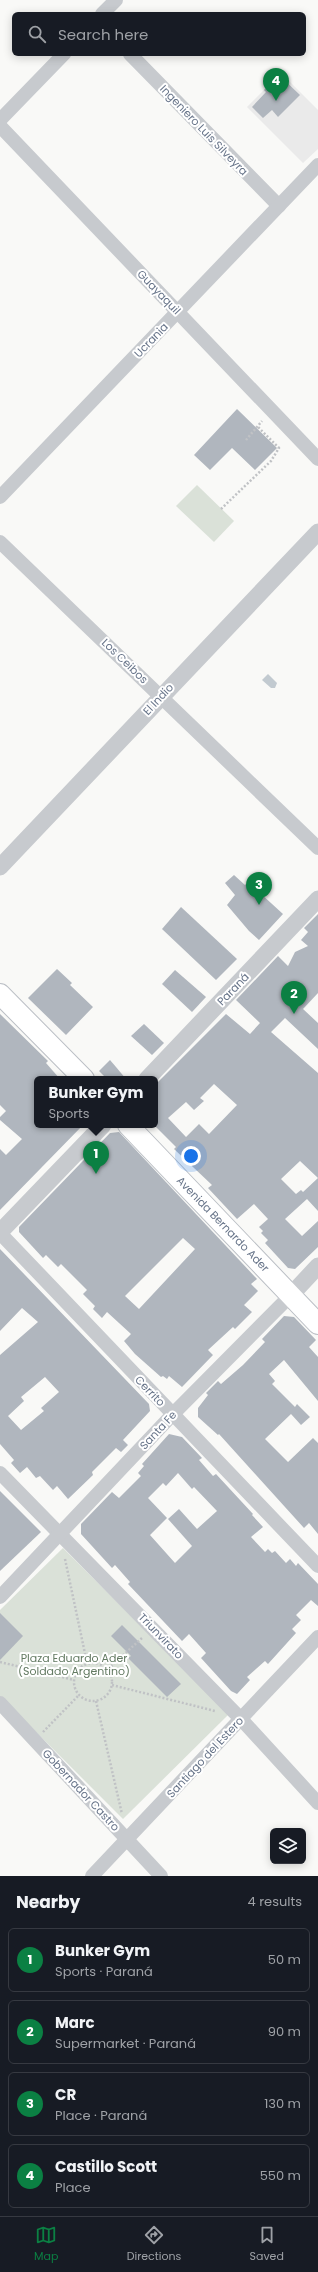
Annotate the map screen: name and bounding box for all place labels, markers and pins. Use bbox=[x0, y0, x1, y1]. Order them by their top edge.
pin: 4 bbox=[263, 68, 289, 101]
pin: 3 bbox=[246, 872, 272, 905]
pin: 2 bbox=[281, 981, 307, 1014]
pin: 1 bbox=[83, 1141, 109, 1174]

